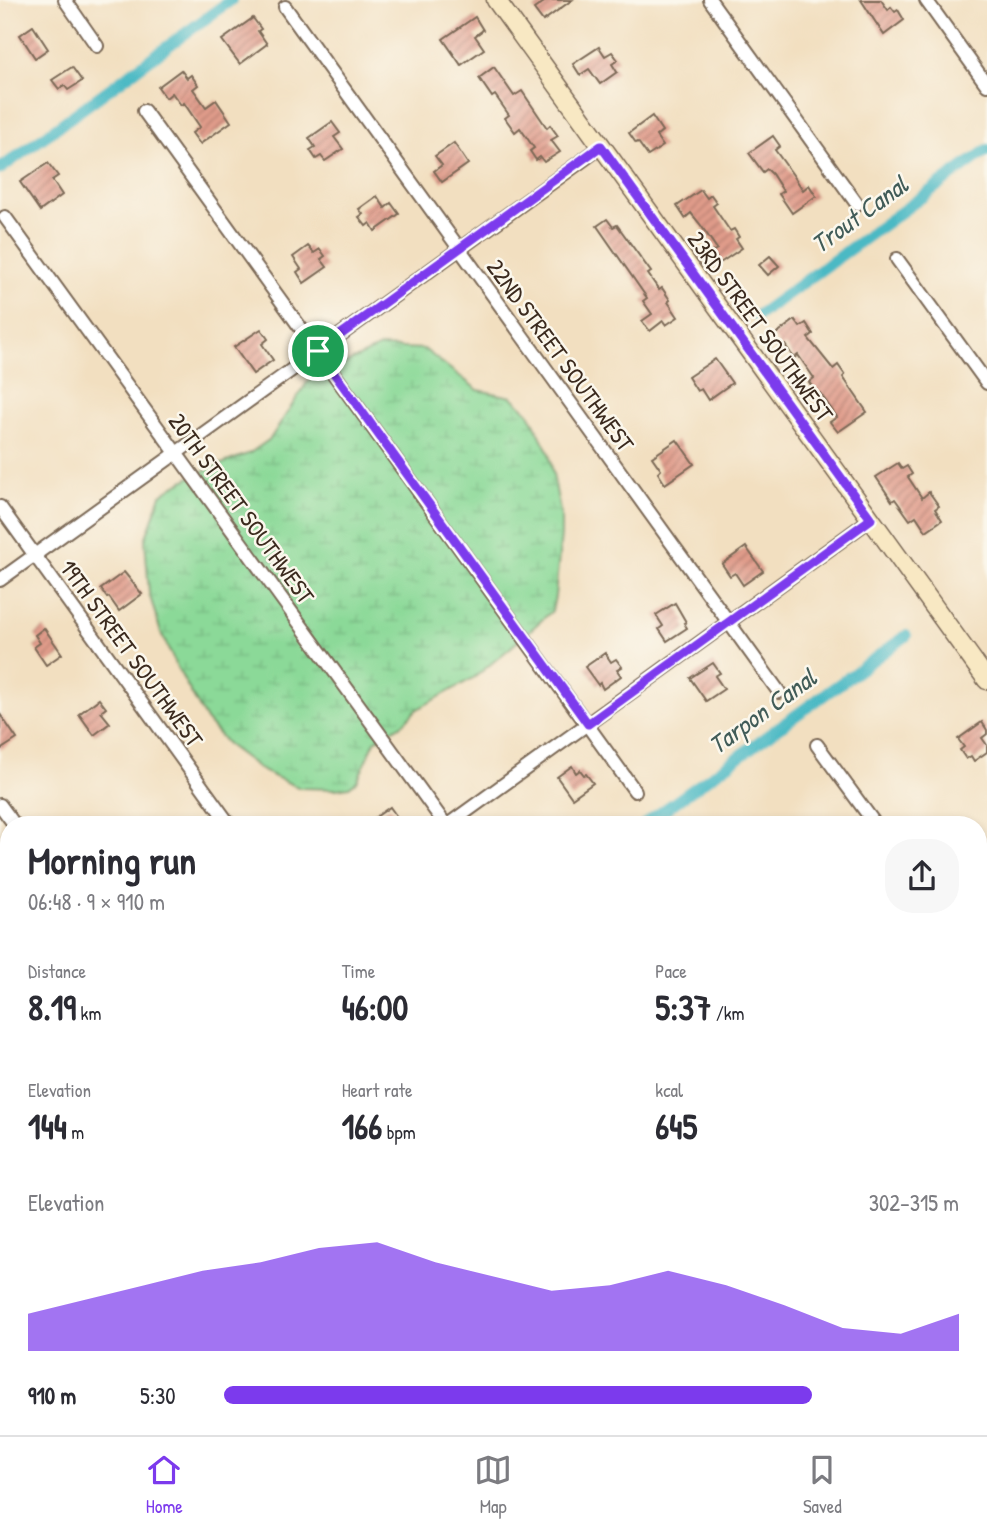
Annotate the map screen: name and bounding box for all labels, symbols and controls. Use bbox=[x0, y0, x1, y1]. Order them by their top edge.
water label: Trout Canal bbox=[804, 167, 915, 261]
street label: 23RD STREET SOUTHWEST bbox=[681, 224, 842, 428]
street label: 22ND STREET SOUTHWEST bbox=[480, 252, 642, 458]
pin bbox=[288, 321, 348, 381]
icon: arrive bbox=[299, 332, 337, 370]
street label: 20TH STREET SOUTHWEST bbox=[162, 406, 323, 611]
street label: 19TH STREET SOUTHWEST bbox=[53, 553, 211, 754]
water label: Tarpon Canal bbox=[701, 659, 824, 763]
text: Morning run bbox=[28, 834, 196, 886]
button: share bbox=[885, 839, 959, 913]
text: 06:48 · 9 × 910 m bbox=[28, 886, 165, 917]
text: Distance bbox=[28, 958, 86, 984]
text: Time bbox=[342, 958, 375, 984]
text: Pace bbox=[655, 958, 687, 984]
text: 8.19 bbox=[28, 984, 76, 1031]
text: 46:00 bbox=[342, 984, 408, 1031]
text: 5:37 bbox=[655, 984, 711, 1031]
text: km bbox=[76, 1000, 101, 1026]
text: /km bbox=[711, 1000, 744, 1026]
text: Elevation bbox=[28, 1077, 91, 1103]
text: Heart rate bbox=[342, 1077, 413, 1103]
text: kcal bbox=[655, 1077, 683, 1103]
text: 144 bbox=[28, 1103, 67, 1150]
text: 166 bbox=[342, 1103, 382, 1150]
text: 645 bbox=[655, 1103, 697, 1150]
text: m bbox=[67, 1119, 84, 1145]
text: bpm bbox=[382, 1119, 416, 1145]
text: Elevation bbox=[28, 1187, 104, 1218]
text: 302–315 m bbox=[869, 1187, 959, 1218]
text: 910 m bbox=[28, 1380, 76, 1411]
text: 5:30 bbox=[140, 1380, 176, 1411]
tab: Home bbox=[145, 1451, 183, 1519]
tab: Map bbox=[474, 1451, 512, 1519]
tab: Saved bbox=[803, 1451, 842, 1519]

